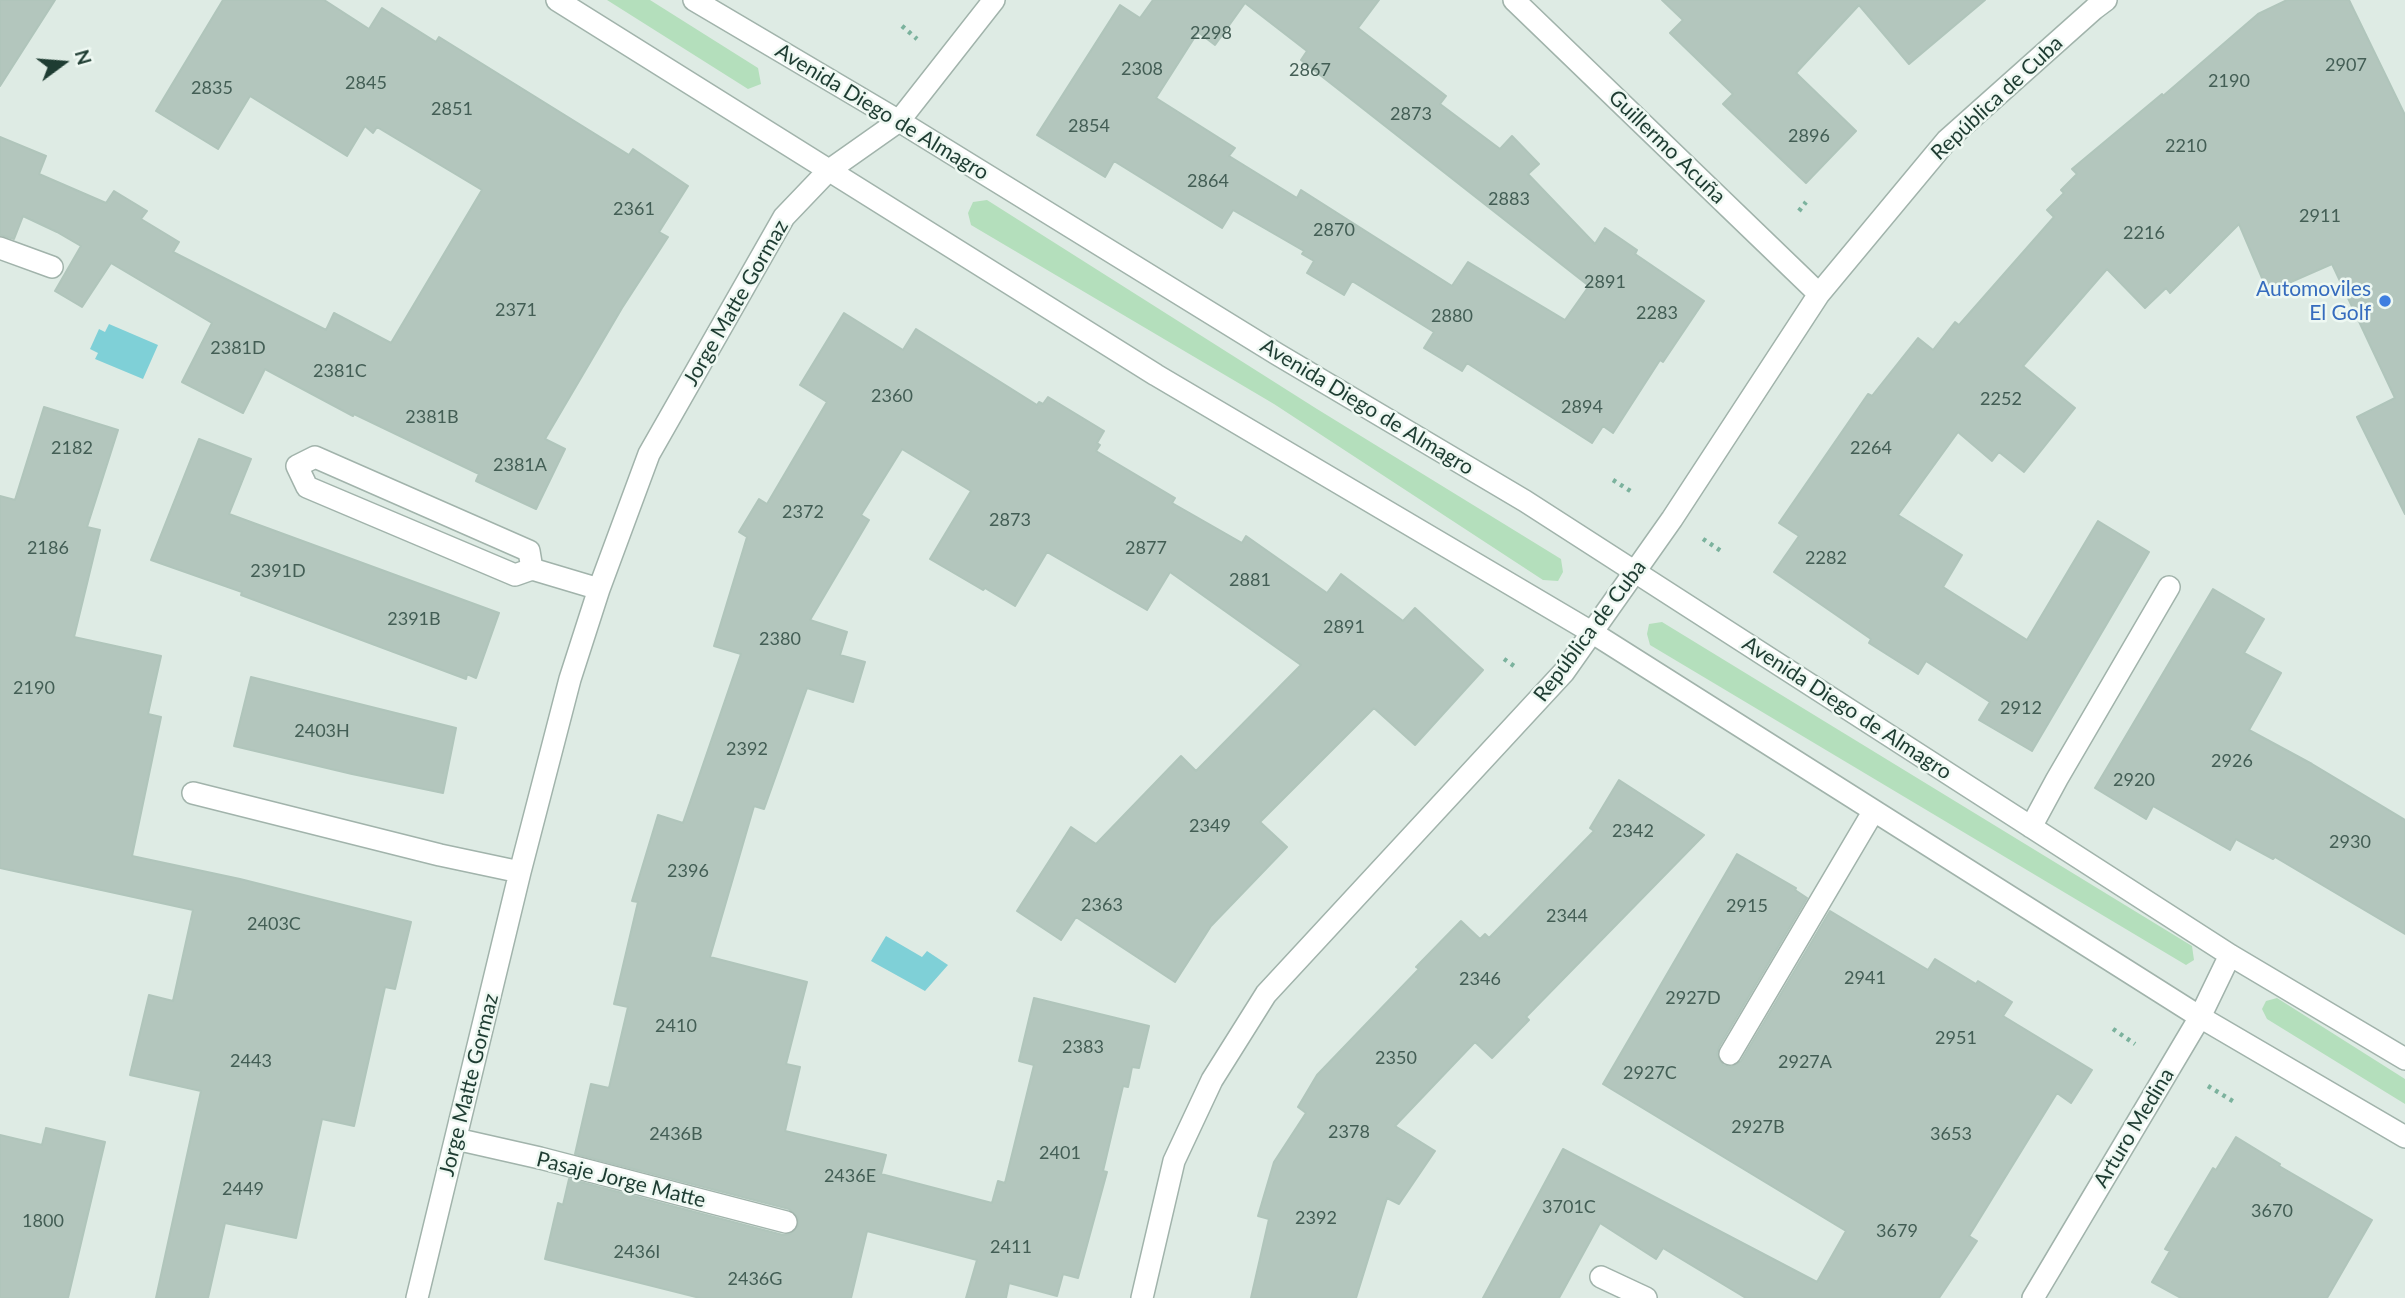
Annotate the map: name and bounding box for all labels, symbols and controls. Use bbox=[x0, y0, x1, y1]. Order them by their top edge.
house number: 2298 bbox=[1190, 22, 1232, 44]
north arrow bbox=[28, 28, 98, 98]
street label: República de Cuba bbox=[1926, 31, 2068, 165]
street label: Avenida Diego de Almagro bbox=[771, 38, 993, 186]
text: N bbox=[71, 47, 97, 67]
house number: 2907 bbox=[2325, 54, 2367, 76]
house number: 2308 bbox=[1121, 58, 1163, 80]
house number: 2867 bbox=[1289, 59, 1331, 81]
house number: 2190 bbox=[2208, 70, 2250, 92]
house number: 2845 bbox=[345, 72, 387, 94]
house number: 2835 bbox=[191, 77, 233, 99]
street label: Guillermo Acuña bbox=[1603, 85, 1731, 209]
house number: 2851 bbox=[431, 98, 473, 120]
house number: 2873 bbox=[1390, 103, 1432, 125]
house number: 2854 bbox=[1068, 115, 1110, 137]
house number: 2896 bbox=[1788, 125, 1830, 147]
house number: 2210 bbox=[2165, 135, 2207, 157]
house number: 2864 bbox=[1187, 170, 1229, 192]
house number: 2883 bbox=[1488, 188, 1530, 210]
house number: 2361 bbox=[613, 198, 655, 220]
house number: 2911 bbox=[2299, 205, 2341, 227]
street label: Jorge Matte Gormaz bbox=[678, 216, 794, 390]
house number: 2870 bbox=[1313, 219, 1355, 241]
house number: 2216 bbox=[2123, 222, 2165, 244]
house number: 2891 bbox=[1584, 271, 1626, 293]
place label: Automoviles El Golf bbox=[2256, 276, 2371, 326]
marker: Automoviles El Golf bbox=[2377, 293, 2393, 309]
house number: 2371 bbox=[495, 299, 537, 321]
house number: 2283 bbox=[1636, 302, 1678, 324]
house number: 2880 bbox=[1431, 305, 1473, 327]
street label: Avenida Diego de Almagro bbox=[1256, 333, 1478, 481]
house number: 2381D bbox=[210, 337, 266, 359]
house number: 2381C bbox=[313, 360, 367, 382]
house number: 2360 bbox=[871, 385, 913, 407]
house number: 2252 bbox=[1980, 388, 2022, 410]
house number: 2894 bbox=[1561, 396, 1603, 418]
house number: 2381B bbox=[405, 406, 459, 428]
house number: 2182 bbox=[51, 437, 93, 459]
house number: 2264 bbox=[1850, 437, 1892, 459]
house number: 2381A bbox=[493, 454, 547, 476]
house number: 2372 bbox=[782, 501, 824, 523]
house number: 2873 bbox=[989, 509, 1031, 531]
house number: 2186 bbox=[27, 537, 69, 559]
house number: 2877 bbox=[1125, 537, 1167, 559]
house number: 2282 bbox=[1805, 547, 1847, 569]
street label: República de Cuba bbox=[1529, 555, 1651, 707]
house number: 2391D bbox=[250, 560, 306, 582]
house number: 2881 bbox=[1229, 569, 1271, 591]
house number: 2391B bbox=[387, 608, 441, 630]
house number: 2891 bbox=[1323, 616, 1365, 638]
house number: 2380 bbox=[759, 628, 801, 650]
street label: Avenida Diego de Almagro bbox=[1738, 631, 1956, 785]
house number: 2190 bbox=[13, 677, 55, 699]
house number: 2912 bbox=[2000, 697, 2042, 719]
house number: 2403H bbox=[294, 720, 350, 742]
house number: 2392 bbox=[726, 738, 768, 760]
house number: 2926 bbox=[2211, 750, 2253, 772]
house number: 2920 bbox=[2113, 769, 2155, 791]
house number: 2349 bbox=[1189, 815, 1231, 837]
house number: 2342 bbox=[1612, 820, 1654, 842]
house number: 2930 bbox=[2329, 831, 2371, 853]
house number: 2396 bbox=[667, 860, 709, 882]
house number: 2363 bbox=[1081, 894, 1123, 916]
house number: 2915 bbox=[1726, 895, 1768, 917]
house number: 2344 bbox=[1546, 905, 1588, 927]
house number: 2403C bbox=[247, 913, 301, 935]
house number: 2941 bbox=[1844, 967, 1886, 989]
house number: 2346 bbox=[1459, 968, 1501, 990]
house number: 2927D bbox=[1665, 987, 1721, 1009]
street label: Jorge Matte Gormaz bbox=[434, 991, 504, 1179]
house number: 2410 bbox=[655, 1015, 697, 1037]
house number: 2951 bbox=[1935, 1027, 1977, 1049]
house number: 2383 bbox=[1062, 1036, 1104, 1058]
house number: 2350 bbox=[1375, 1047, 1417, 1069]
house number: 2443 bbox=[230, 1050, 272, 1072]
house number: 2927A bbox=[1778, 1051, 1832, 1073]
house number: 2927C bbox=[1623, 1062, 1677, 1084]
street label: Arturo Medina bbox=[2088, 1064, 2180, 1192]
house number: 2927B bbox=[1731, 1116, 1785, 1138]
house number: 2378 bbox=[1328, 1121, 1370, 1143]
house number: 2436B bbox=[649, 1123, 703, 1145]
house number: 3653 bbox=[1930, 1123, 1972, 1145]
house number: 2401 bbox=[1039, 1142, 1081, 1164]
street label: Pasaje Jorge Matte bbox=[534, 1147, 708, 1213]
house number: 2436E bbox=[824, 1165, 876, 1187]
house number: 2449 bbox=[222, 1178, 264, 1200]
house number: 3701C bbox=[1542, 1196, 1596, 1218]
house number: 3670 bbox=[2251, 1200, 2293, 1222]
house number: 2392 bbox=[1295, 1207, 1337, 1229]
house number: 1800 bbox=[22, 1210, 64, 1232]
house number: 3679 bbox=[1876, 1220, 1918, 1242]
house number: 2411 bbox=[990, 1236, 1032, 1258]
house number: 2436I bbox=[614, 1241, 660, 1263]
house number: 2436G bbox=[728, 1268, 782, 1290]

